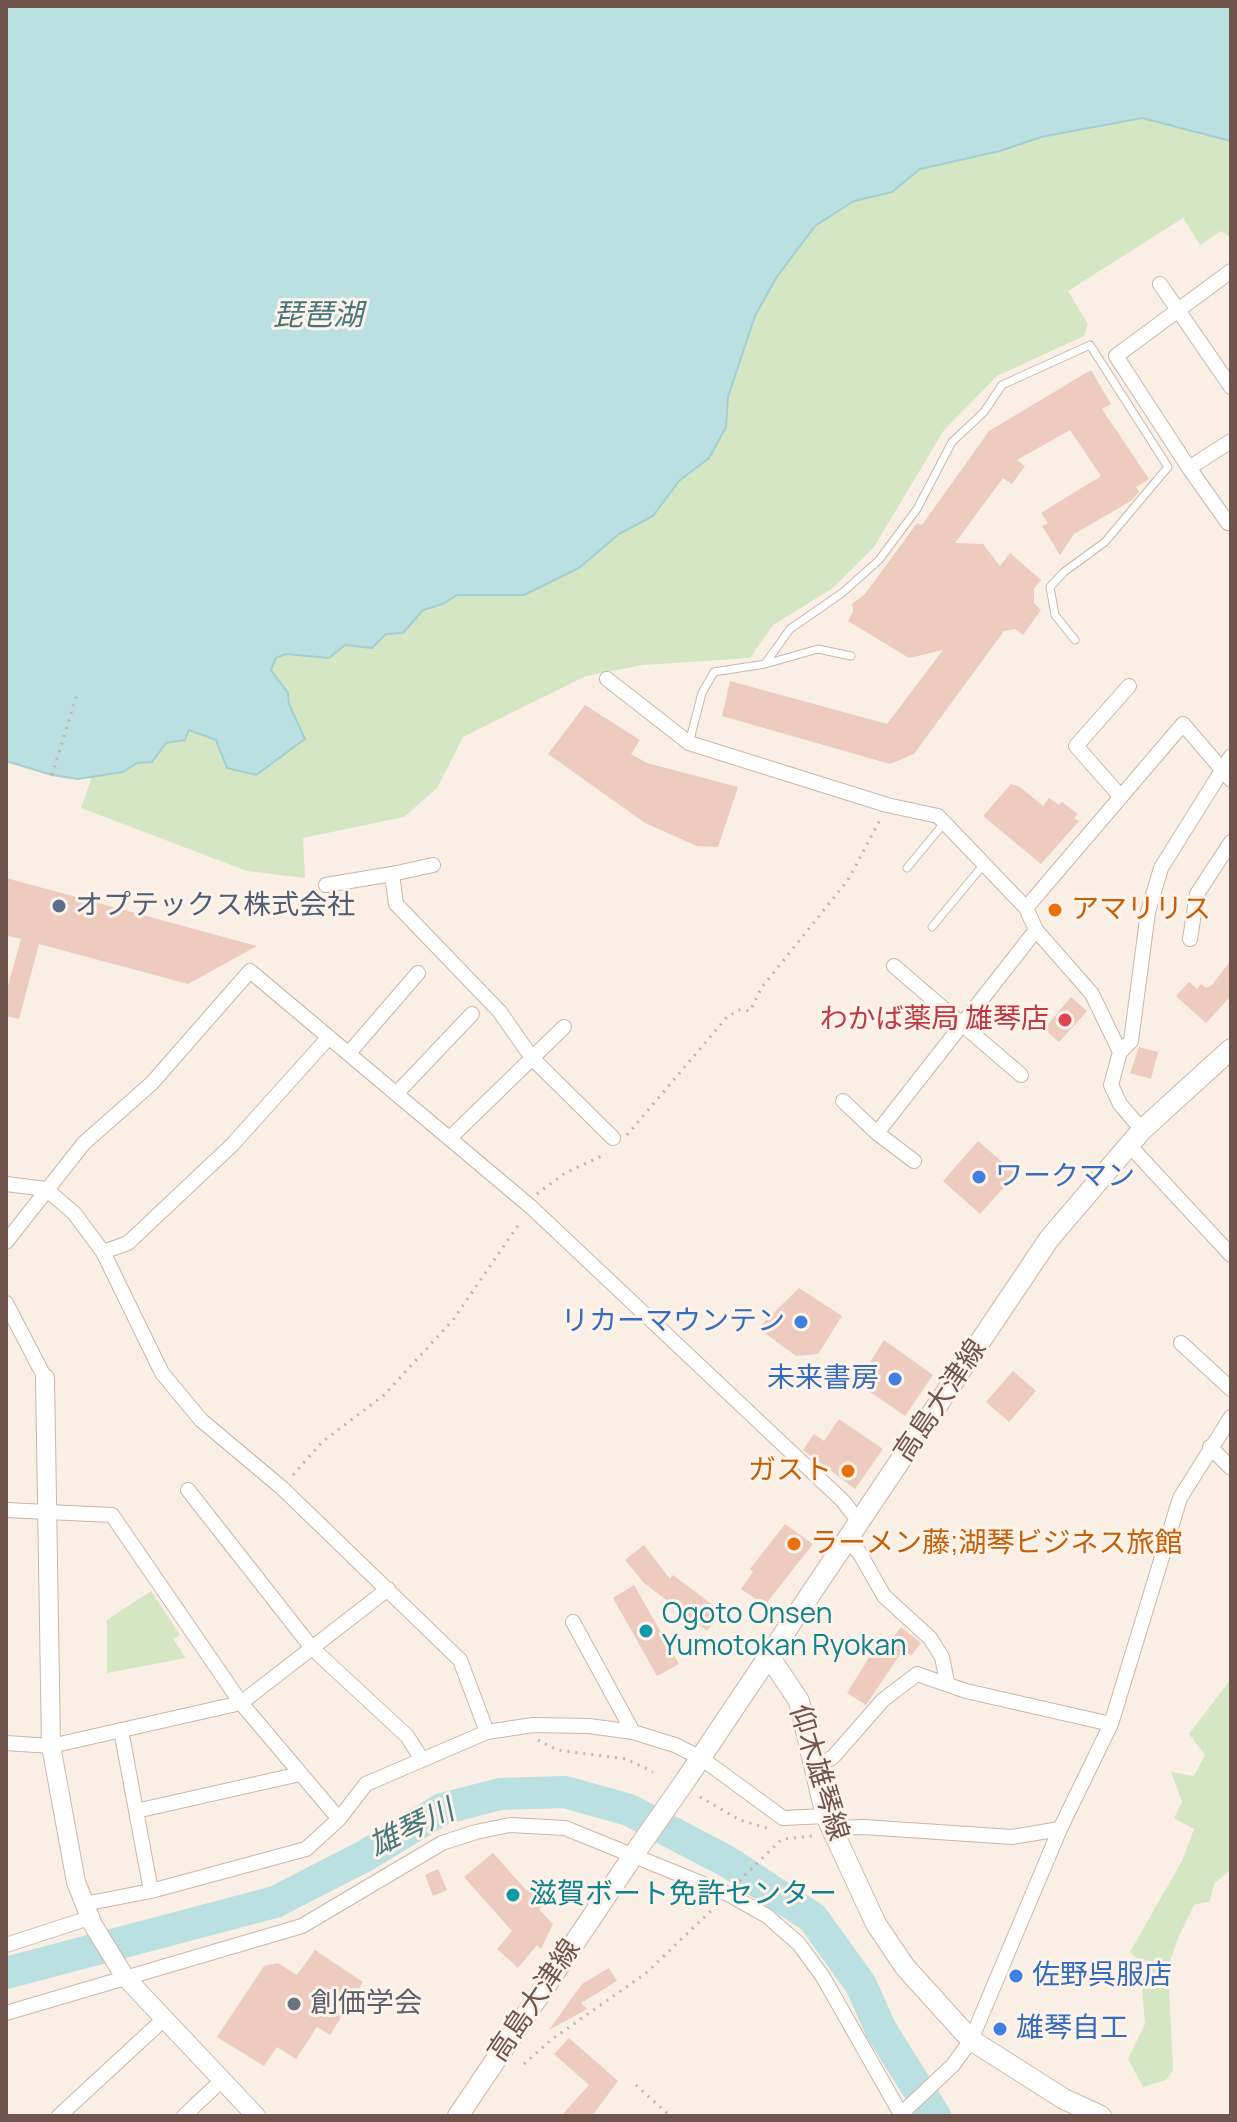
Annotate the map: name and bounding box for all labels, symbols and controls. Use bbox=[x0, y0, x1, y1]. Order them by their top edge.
water label: 琵琶湖 bbox=[273, 299, 363, 335]
place label: オプテックス株式会社 bbox=[75, 889, 355, 923]
place label: アマリリス bbox=[1071, 893, 1211, 927]
marker: オプテックス株式会社 bbox=[50, 897, 68, 915]
marker: アマリリス bbox=[1046, 901, 1064, 919]
place label: わかば薬局 雄琴店 bbox=[819, 1003, 1049, 1037]
marker: わかば薬局 雄琴店 bbox=[1056, 1011, 1074, 1029]
place label: ワークマン bbox=[995, 1160, 1135, 1194]
marker: ワークマン bbox=[970, 1168, 988, 1186]
place label: リカーマウンテン bbox=[561, 1305, 785, 1339]
marker: リカーマウンテン bbox=[792, 1313, 810, 1331]
street label: 高島大津線 bbox=[888, 1334, 994, 1468]
place label: 未来書房 bbox=[767, 1362, 879, 1396]
marker: 未来書房 bbox=[886, 1370, 904, 1388]
place label: ガスト bbox=[748, 1454, 832, 1488]
marker: ガスト bbox=[839, 1462, 857, 1480]
place label: ラーメン藤;湖琴ビジネス旅館 bbox=[810, 1527, 1183, 1561]
marker: ラーメン藤;湖琴ビジネス旅館 bbox=[785, 1535, 803, 1553]
place label: Ogoto Onsen Yumotokan Ryokan bbox=[662, 1598, 907, 1664]
marker: Ogoto Onsen Yumotokan Ryokan bbox=[637, 1622, 655, 1640]
street label: 仰木雄琴線 bbox=[781, 1701, 855, 1845]
water label: 雄琴川 bbox=[364, 1793, 460, 1865]
place label: 滋賀ボート免許センター bbox=[529, 1878, 837, 1912]
marker: 滋賀ボート免許センター bbox=[504, 1886, 522, 1904]
street label: 高島大津線 bbox=[482, 1934, 588, 2068]
place label: 佐野呉服店 bbox=[1032, 1959, 1172, 1993]
marker: 佐野呉服店 bbox=[1007, 1967, 1025, 1985]
place label: 創価学会 bbox=[310, 1987, 422, 2021]
marker: 創価学会 bbox=[285, 1995, 303, 2013]
place label: 雄琴自工 bbox=[1016, 2012, 1128, 2046]
marker: 雄琴自工 bbox=[991, 2020, 1009, 2038]

